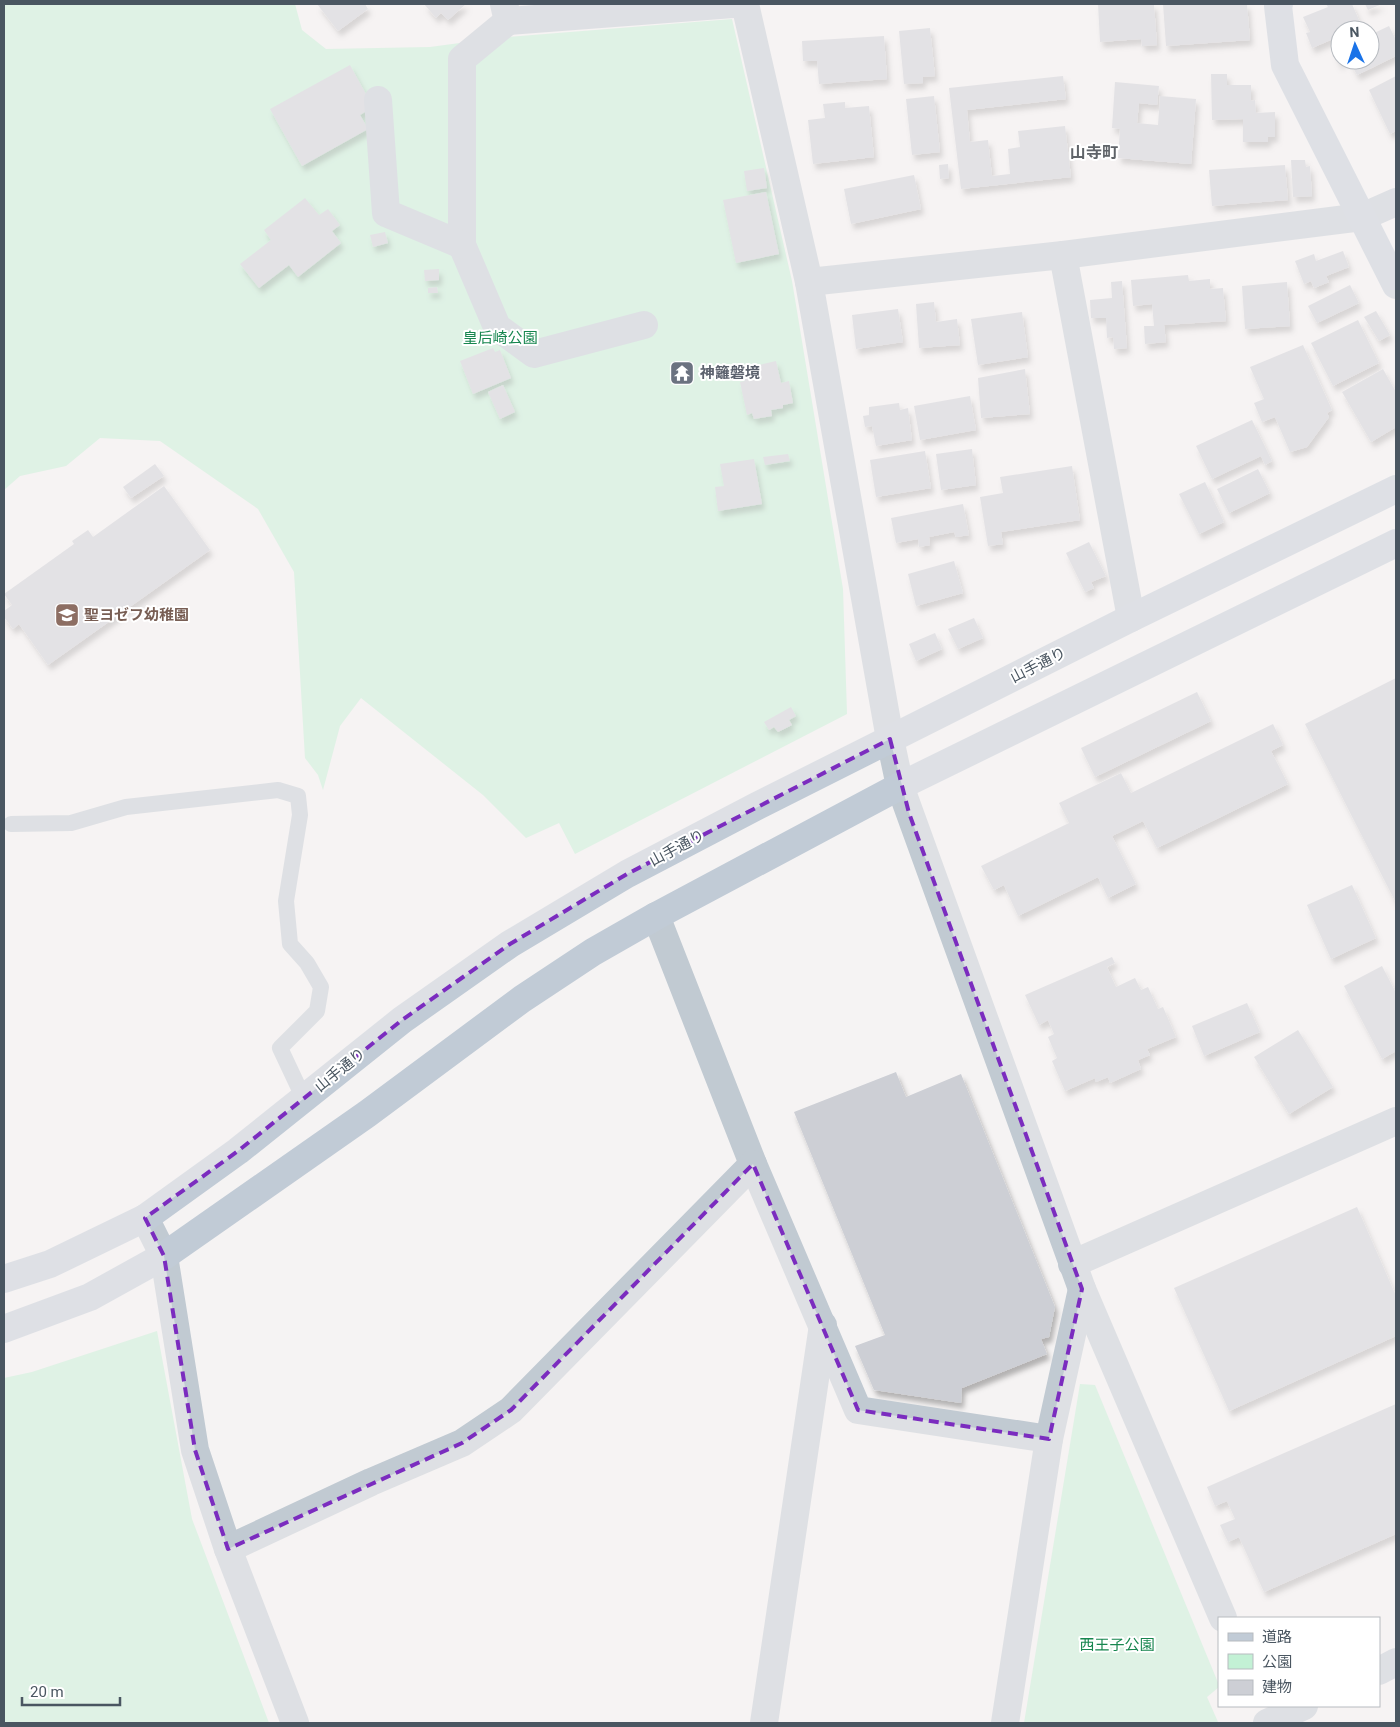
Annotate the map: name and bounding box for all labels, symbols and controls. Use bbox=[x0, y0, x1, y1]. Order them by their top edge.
north arrow bbox=[1330, 20, 1380, 70]
text: N bbox=[1349, 24, 1360, 40]
district label: 山寺町 bbox=[1070, 143, 1118, 162]
park label: 皇后崎公園 bbox=[462, 329, 538, 347]
temple icon: 神籬磐境 bbox=[669, 360, 695, 386]
place label: 神籬磐境 bbox=[699, 364, 760, 382]
school or university icon: 聖ヨゼフ幼稚園 bbox=[54, 602, 80, 628]
place label: 聖ヨゼフ幼稚園 bbox=[84, 606, 189, 624]
street label: 山手通り bbox=[1007, 643, 1069, 687]
street label: 山手通り bbox=[646, 826, 708, 870]
street label: 山手通り bbox=[311, 1044, 369, 1096]
legend bbox=[1218, 1617, 1380, 1707]
text: 道路 bbox=[1262, 1628, 1292, 1646]
park label: 西王子公園 bbox=[1079, 1636, 1155, 1654]
text: 公園 bbox=[1262, 1653, 1292, 1671]
scale bar bbox=[22, 1674, 120, 1706]
text: 建物 bbox=[1262, 1678, 1292, 1696]
text: 20 m bbox=[30, 1683, 64, 1701]

